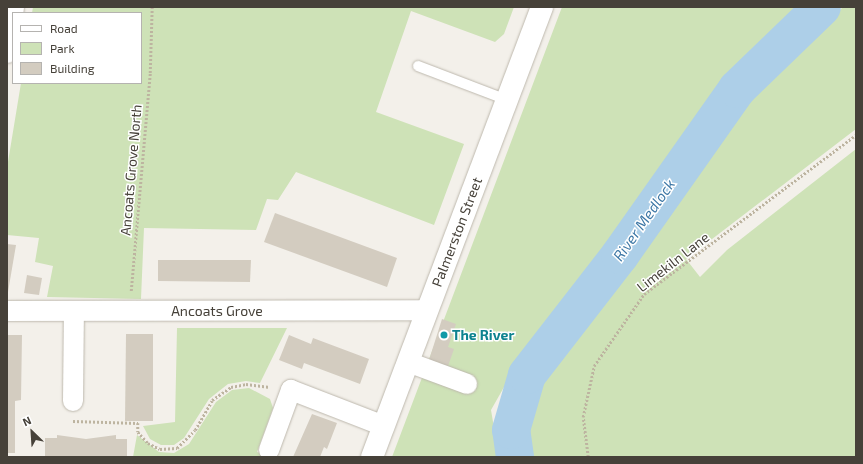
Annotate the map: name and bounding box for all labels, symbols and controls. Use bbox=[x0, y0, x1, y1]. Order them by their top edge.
legend bbox=[12, 12, 142, 84]
text: Road bbox=[50, 21, 78, 35]
text: Park bbox=[50, 41, 75, 55]
text: Building bbox=[50, 61, 94, 75]
street label: Ancoats Grove North bbox=[117, 104, 145, 236]
street label: Palmerston Street bbox=[428, 175, 486, 289]
water label: River Medlock bbox=[609, 176, 679, 264]
street label: Limekiln Lane bbox=[634, 229, 712, 295]
street label: Ancoats Grove bbox=[171, 303, 263, 319]
place label: The River bbox=[452, 327, 514, 343]
marker: The River bbox=[439, 330, 449, 340]
north arrow bbox=[12, 412, 52, 452]
text: N bbox=[20, 413, 33, 428]

